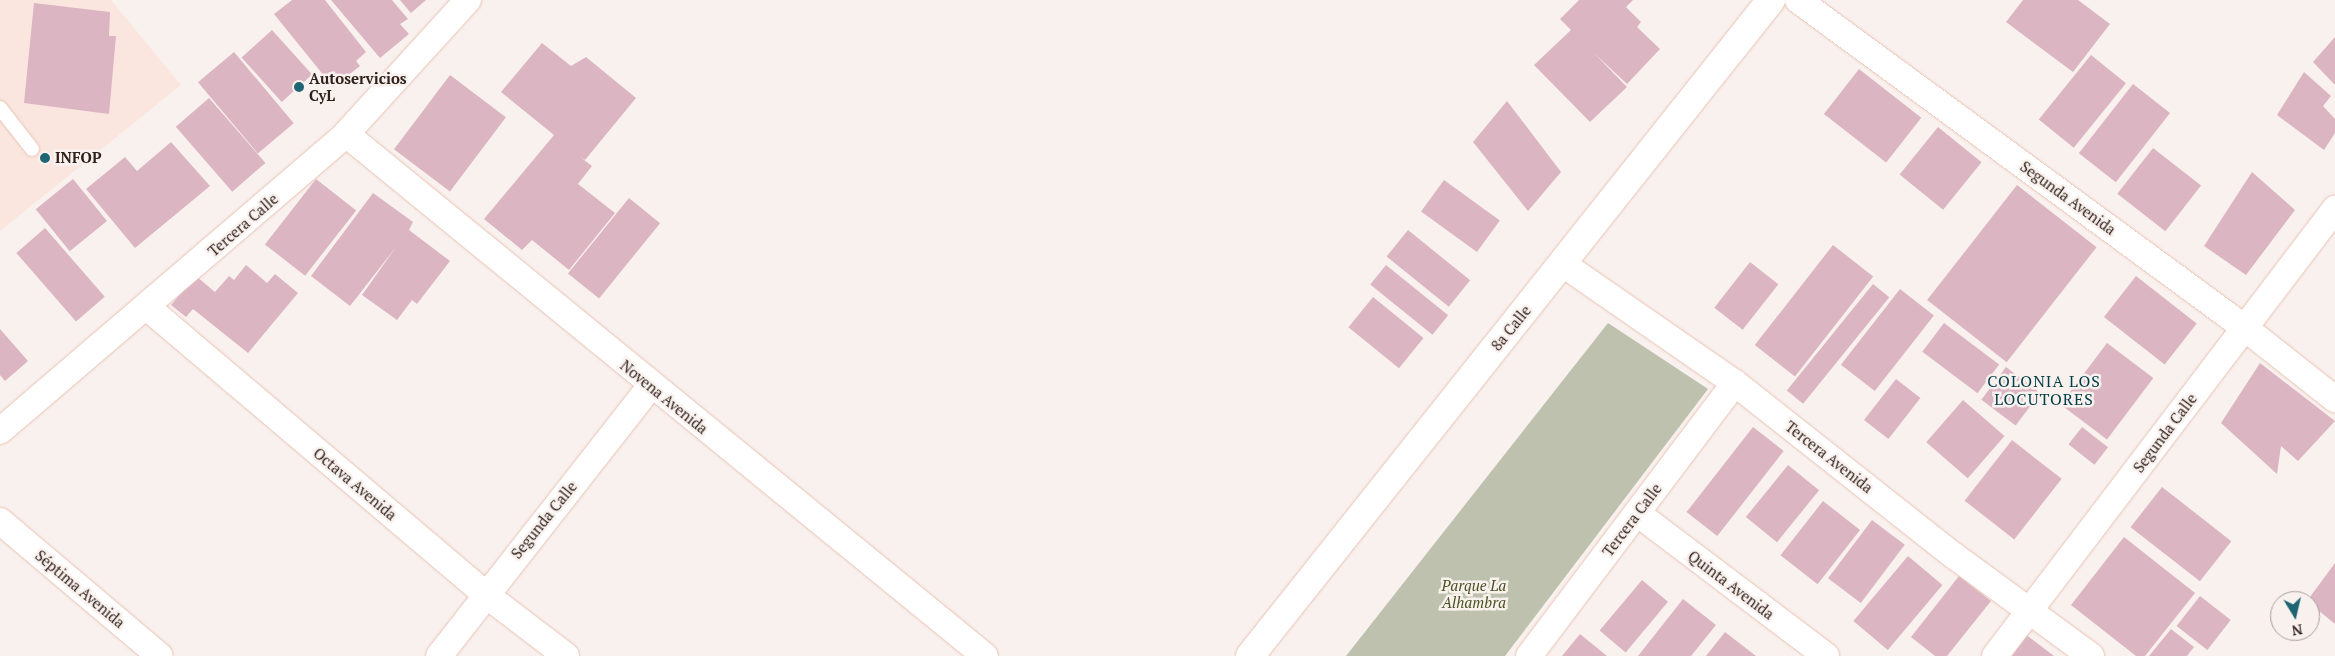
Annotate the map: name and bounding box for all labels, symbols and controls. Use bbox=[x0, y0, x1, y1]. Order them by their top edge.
place label: Autoservicios CyL bbox=[309, 69, 407, 104]
marker: Autoservicios CyL bbox=[293, 81, 305, 93]
place label: INFOP bbox=[55, 149, 101, 167]
marker: INFOP bbox=[39, 152, 51, 164]
street label: Segunda Avenida bbox=[2017, 157, 2119, 239]
street label: Tercera Calle bbox=[204, 190, 282, 260]
street label: 8a Calle bbox=[1487, 302, 1535, 354]
street label: Novena Avenida bbox=[617, 356, 711, 438]
district label: COLONIA LOS LOCUTORES bbox=[1986, 371, 2102, 409]
street label: Segunda Calle bbox=[2129, 390, 2201, 476]
street label: Tercera Avenida bbox=[1782, 417, 1876, 497]
street label: Octava Avenida bbox=[310, 444, 400, 524]
street label: Segunda Calle bbox=[507, 478, 581, 562]
street label: Tercera Calle bbox=[1599, 480, 1665, 560]
street label: Séptima Avenida bbox=[31, 546, 129, 632]
street label: Quinta Avenida bbox=[1684, 547, 1778, 623]
park label: Parque La Alhambra bbox=[1442, 576, 1506, 611]
north arrow bbox=[2270, 591, 2320, 641]
text: N bbox=[2291, 620, 2304, 641]

